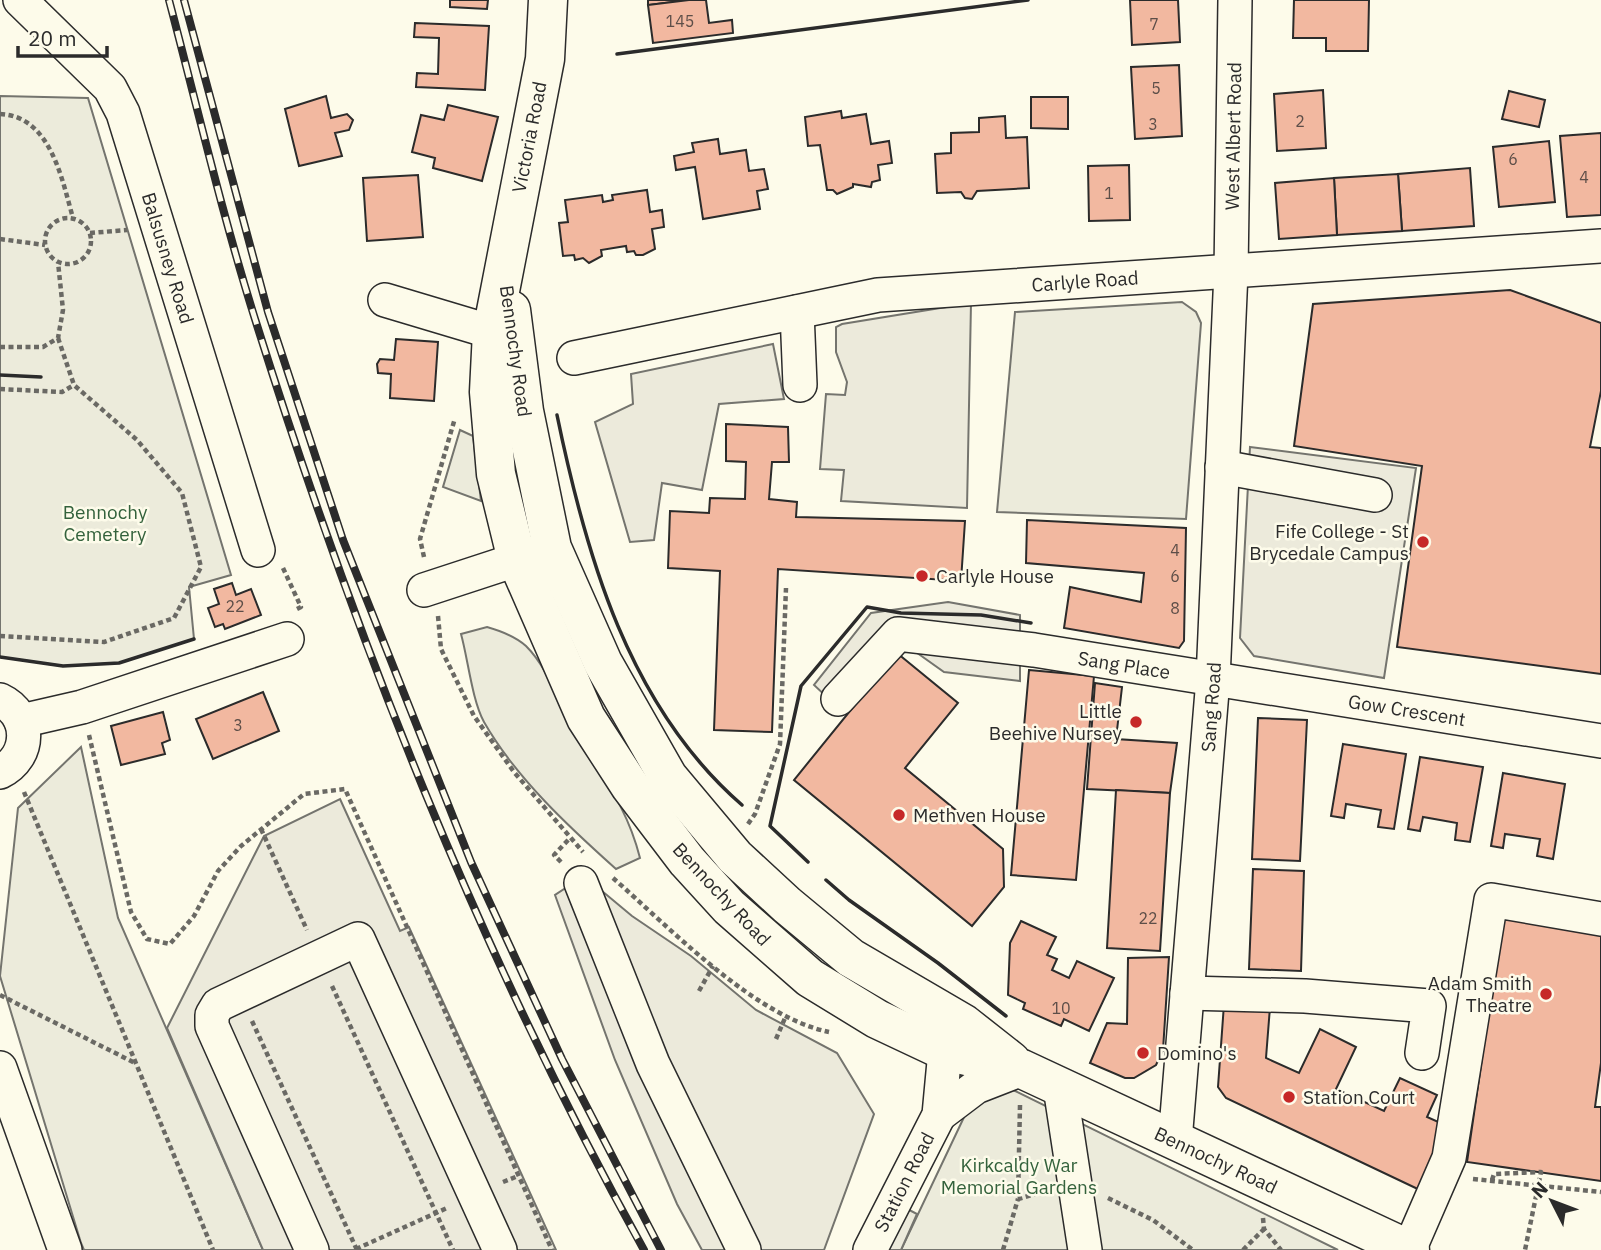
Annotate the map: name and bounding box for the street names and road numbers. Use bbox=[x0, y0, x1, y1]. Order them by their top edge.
street label: West Albert Road bbox=[1220, 62, 1246, 210]
street label: Victoria Road bbox=[506, 79, 552, 195]
street label: Balsusney Road bbox=[137, 190, 199, 326]
street label: Carlyle Road bbox=[1031, 265, 1139, 297]
street label: Bennochy Road bbox=[495, 284, 537, 418]
street label: Sang Place bbox=[1076, 646, 1172, 684]
street label: Sang Road bbox=[1196, 661, 1226, 753]
street label: Gow Crescent bbox=[1347, 689, 1467, 731]
street label: Bennochy Road bbox=[668, 837, 776, 951]
street label: Bennochy Road bbox=[1151, 1121, 1281, 1199]
street label: Station Road bbox=[869, 1128, 939, 1236]

